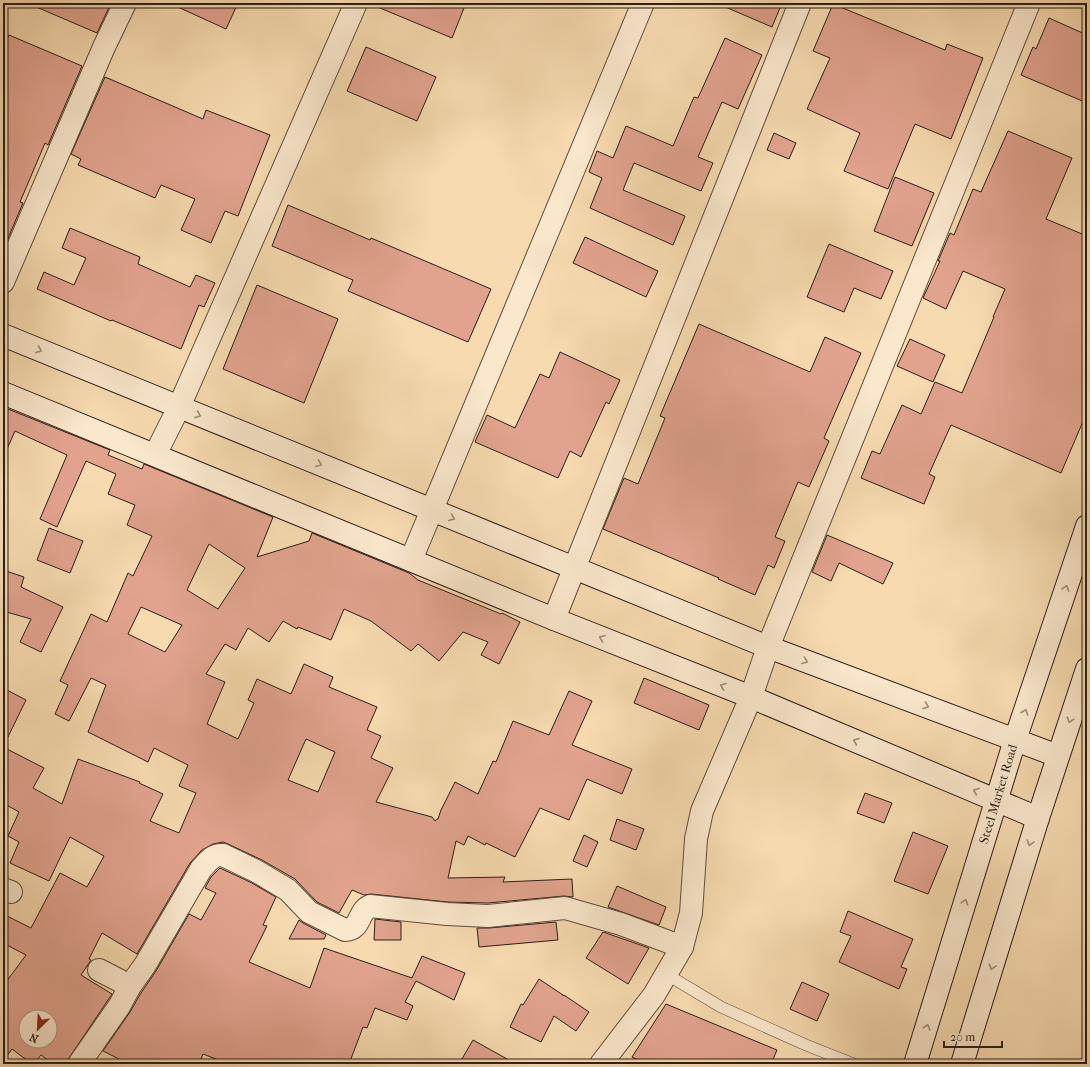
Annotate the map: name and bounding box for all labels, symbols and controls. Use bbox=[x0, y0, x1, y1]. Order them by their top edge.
one-way arrow bbox=[35, 345, 43, 353]
one-way arrow bbox=[194, 410, 202, 418]
one-way arrow bbox=[314, 459, 322, 467]
one-way arrow bbox=[449, 514, 456, 522]
one-way arrow bbox=[1061, 585, 1070, 592]
one-way arrow bbox=[599, 634, 606, 642]
one-way arrow bbox=[801, 656, 808, 664]
one-way arrow bbox=[720, 682, 727, 690]
one-way arrow bbox=[923, 702, 930, 710]
one-way arrow bbox=[1020, 708, 1028, 715]
one-way arrow bbox=[1067, 716, 1075, 723]
one-way arrow bbox=[853, 738, 860, 746]
street label: Steel Market Road bbox=[976, 742, 1021, 846]
one-way arrow bbox=[972, 788, 979, 796]
one-way arrow bbox=[1026, 839, 1035, 846]
one-way arrow bbox=[960, 899, 969, 906]
one-way arrow bbox=[988, 964, 997, 971]
north arrow bbox=[18, 1009, 58, 1049]
one-way arrow bbox=[922, 1023, 931, 1030]
scale bar bbox=[944, 1023, 1002, 1049]
text: N bbox=[27, 1030, 41, 1045]
text: 20 m bbox=[950, 1030, 975, 1044]

